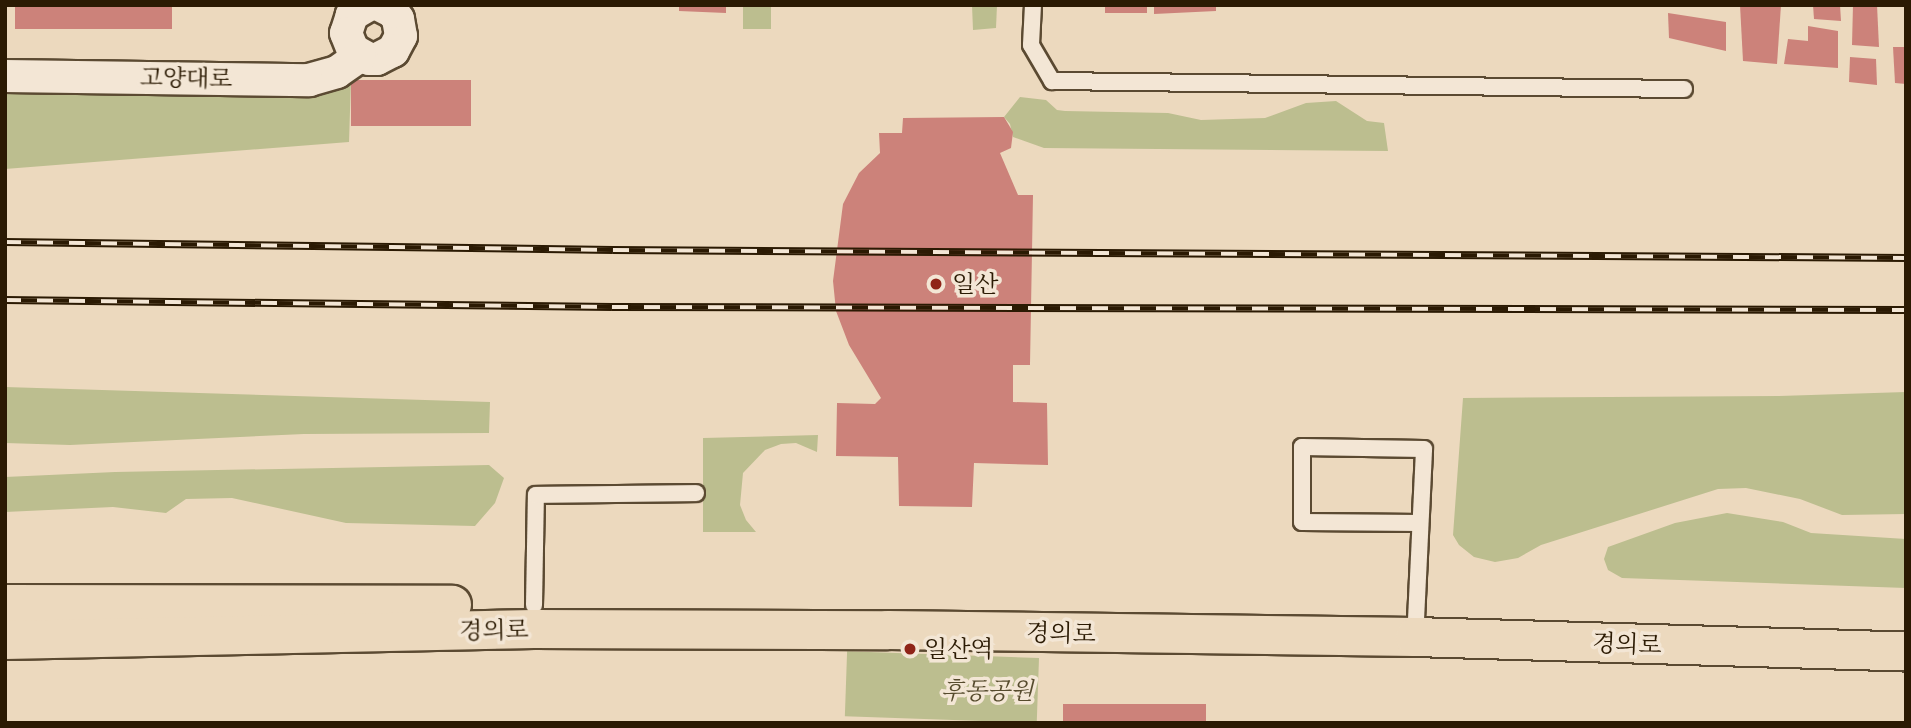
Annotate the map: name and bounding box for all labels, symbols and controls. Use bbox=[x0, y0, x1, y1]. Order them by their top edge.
street label: 고양대로 bbox=[139, 63, 233, 93]
place label: 일산 bbox=[952, 270, 998, 298]
marker: 일산 bbox=[926, 274, 946, 294]
street label: 경의로 bbox=[459, 615, 529, 645]
street label: 경의로 bbox=[1026, 618, 1096, 648]
street label: 경의로 bbox=[1592, 628, 1662, 660]
place label: 일산역 bbox=[924, 635, 994, 663]
marker: 일산역 bbox=[902, 641, 918, 657]
park label: 후동공원 bbox=[941, 677, 1033, 705]

